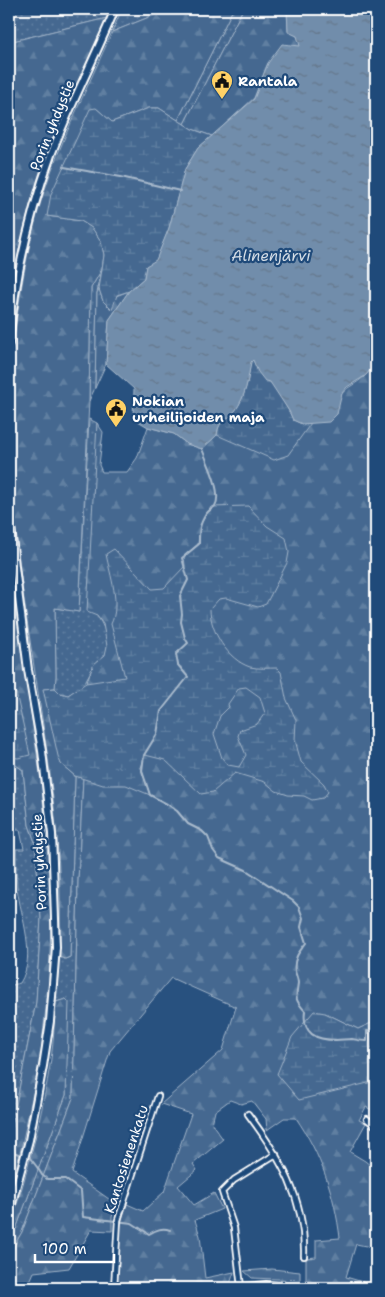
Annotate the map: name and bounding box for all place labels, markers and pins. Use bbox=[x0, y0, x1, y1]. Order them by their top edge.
public building icon: Rantala bbox=[210, 69, 234, 100]
place label: Rantala bbox=[238, 72, 298, 90]
place label: Nokian urheilijoiden maja bbox=[132, 392, 265, 426]
public building icon: Nokian urheilijoiden maja bbox=[104, 397, 128, 428]

